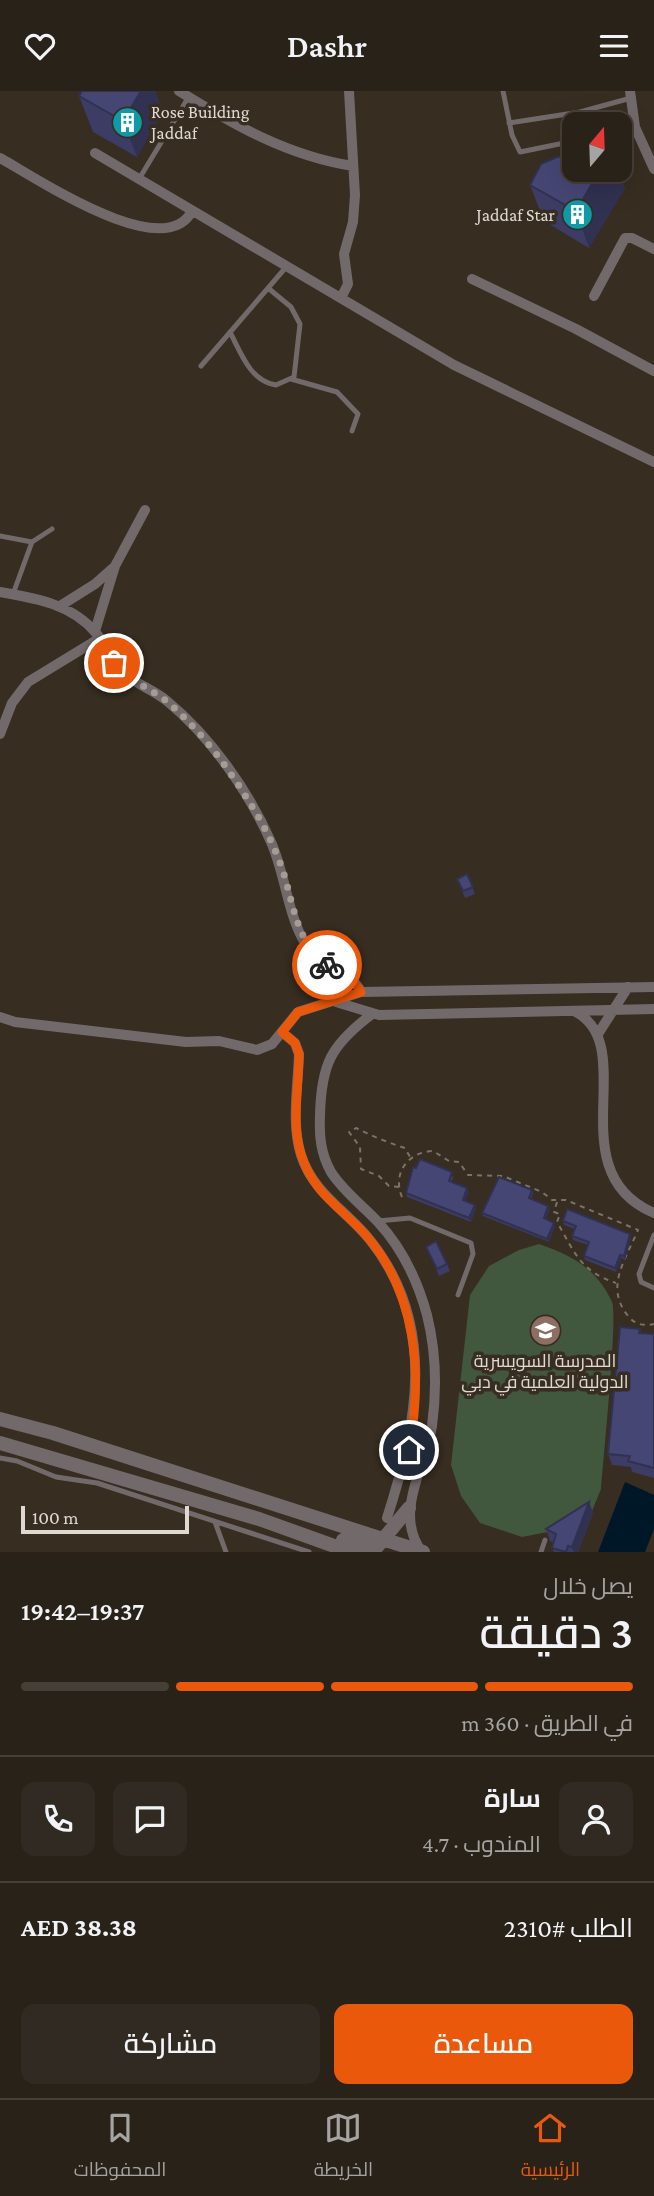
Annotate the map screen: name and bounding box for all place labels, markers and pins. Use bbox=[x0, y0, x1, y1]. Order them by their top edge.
place label: Rose Building Jaddaf bbox=[149, 102, 250, 143]
building icon: Rose Building Jaddaf bbox=[111, 105, 145, 139]
building icon: Jaddaf Star bbox=[561, 198, 595, 232]
place label: Jaddaf Star bbox=[474, 205, 556, 225]
pin bbox=[84, 633, 144, 693]
school or university icon: المدرسة السويسرية الدولية العلمية في دبي bbox=[528, 1313, 562, 1347]
place label: المدرسة السويسرية الدولية العلمية في دبي bbox=[461, 1351, 629, 1396]
pin bbox=[379, 1420, 439, 1480]

